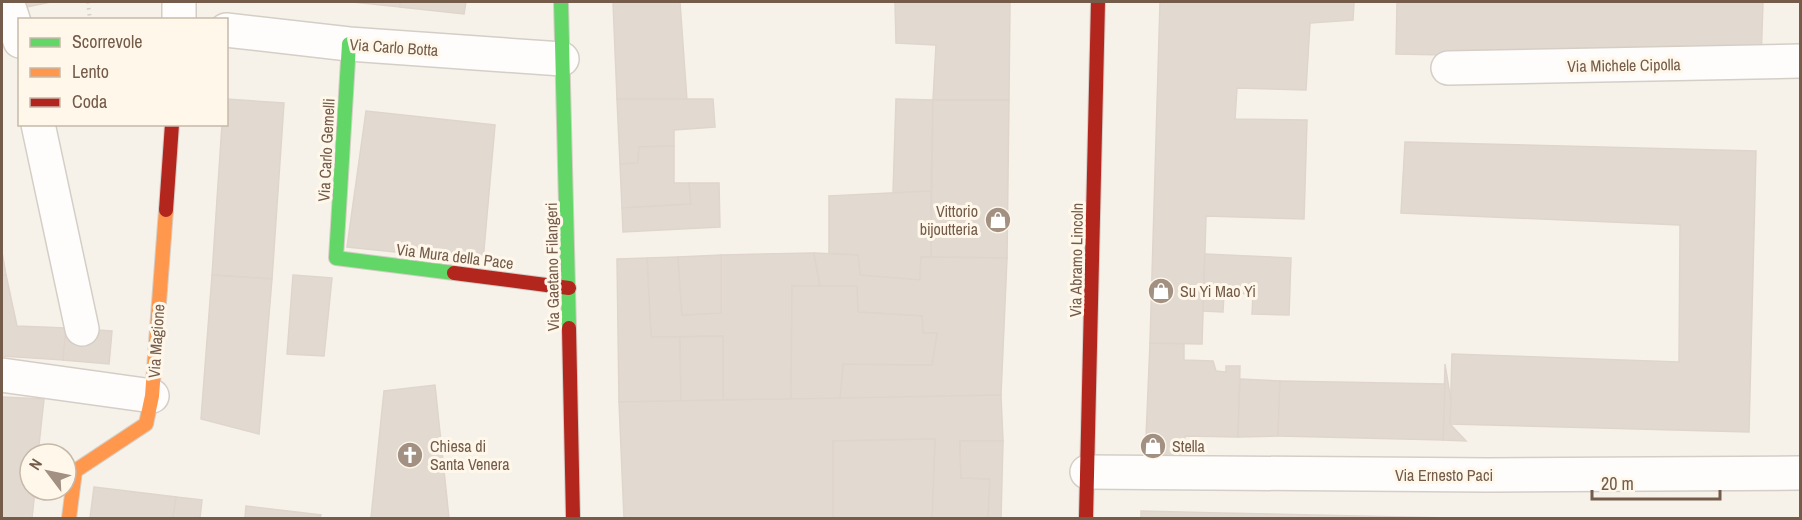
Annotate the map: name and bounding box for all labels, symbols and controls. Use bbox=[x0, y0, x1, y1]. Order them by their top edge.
legend bbox=[18, 18, 228, 126]
text: Scorrevole bbox=[72, 29, 143, 54]
street label: Via Carlo Botta bbox=[349, 33, 440, 61]
street label: Via Michele Cipolla bbox=[1567, 53, 1682, 77]
text: Lento bbox=[72, 59, 109, 84]
text: Coda bbox=[72, 89, 107, 114]
street label: Via Carlo Gemelli bbox=[312, 98, 340, 202]
place label: Vittorio bijoutteria bbox=[920, 200, 979, 240]
street label: Via Gaetano Filangeri bbox=[540, 202, 564, 332]
street label: Via Abramo Lincoln bbox=[1064, 203, 1088, 317]
shop icon: Vittorio bijoutteria bbox=[983, 205, 1013, 235]
street label: Via Mura della Pace bbox=[395, 238, 515, 274]
shop icon: Su Yi Mao Yi bbox=[1146, 276, 1176, 306]
place label: Su Yi Mao Yi bbox=[1180, 280, 1256, 302]
street label: Via Magione bbox=[142, 303, 170, 379]
shop icon: Stella bbox=[1138, 431, 1168, 461]
place label: Chiesa di Santa Venera bbox=[430, 435, 510, 475]
place label: Stella bbox=[1172, 435, 1206, 457]
church icon: Chiesa di Santa Venera bbox=[395, 440, 425, 470]
north arrow bbox=[18, 442, 78, 502]
text: N bbox=[23, 454, 47, 474]
scale bar bbox=[1592, 463, 1720, 501]
street label: Via Ernesto Paci bbox=[1395, 464, 1493, 486]
text: 20 m bbox=[1601, 471, 1634, 496]

